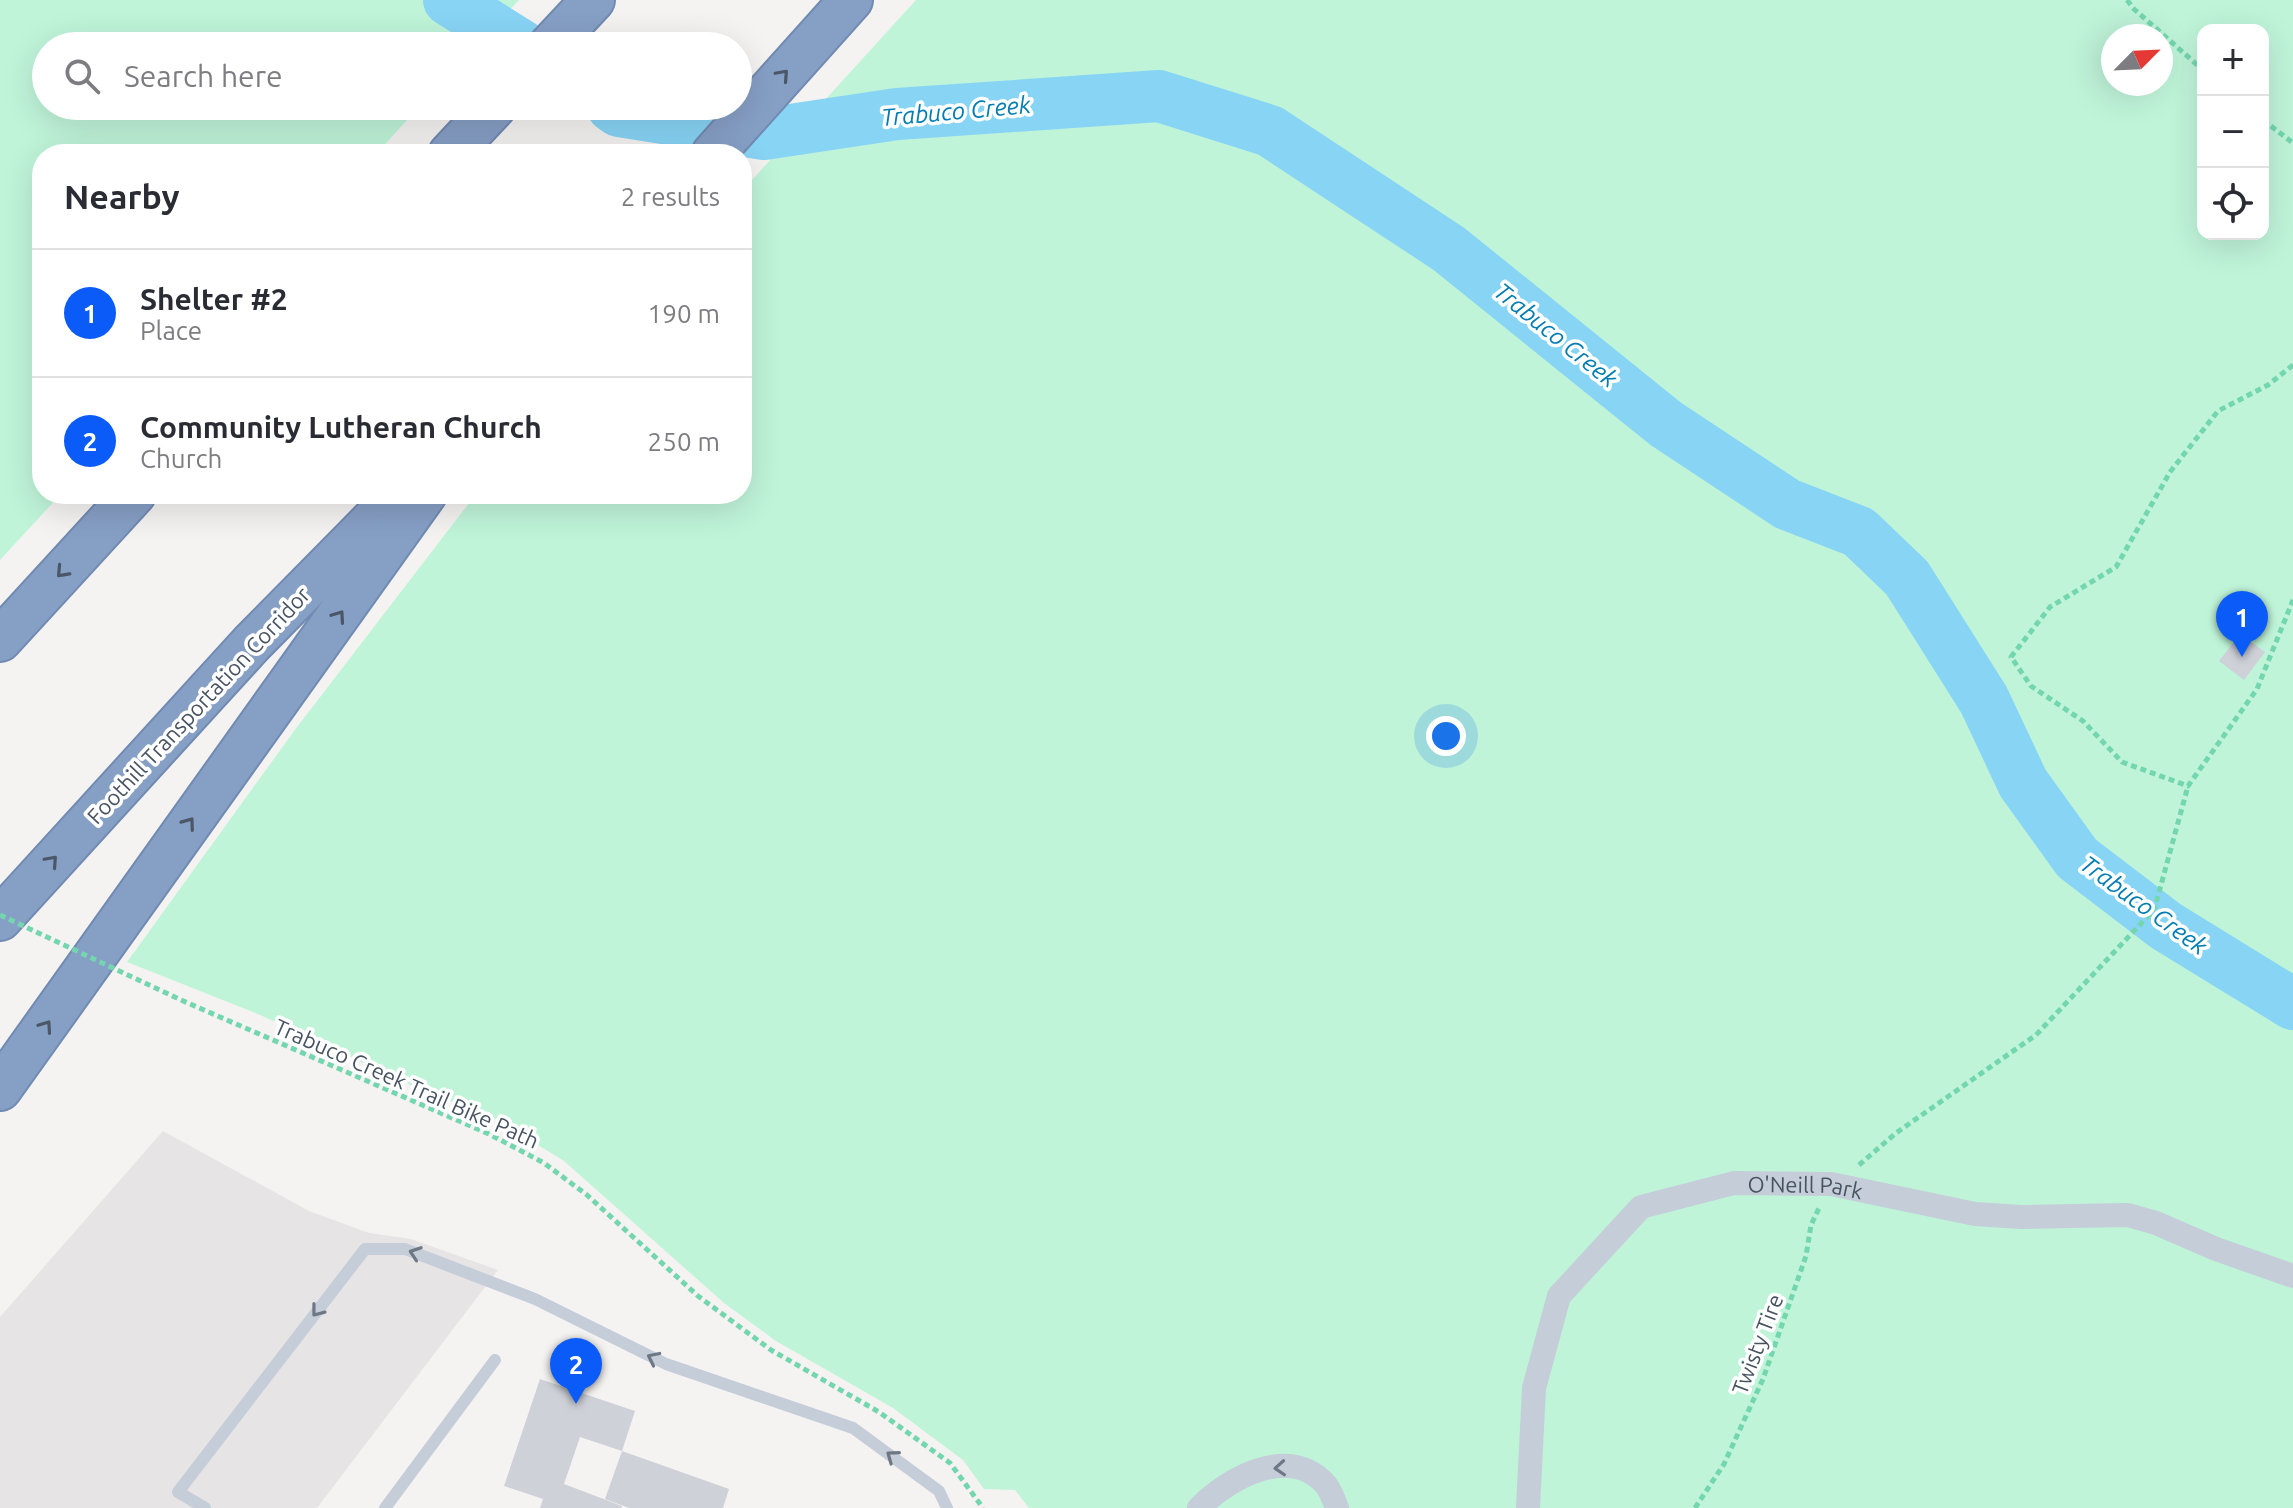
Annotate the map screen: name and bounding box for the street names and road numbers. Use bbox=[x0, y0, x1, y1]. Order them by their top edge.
street label: Foothill Transportation Corridor bbox=[82, 581, 315, 829]
street label: Trabuco Creek Trail Bike Path bbox=[271, 1013, 543, 1153]
street label: O'Neill Park bbox=[1747, 1171, 1865, 1203]
street label: Twisty Tire bbox=[1726, 1290, 1788, 1398]

